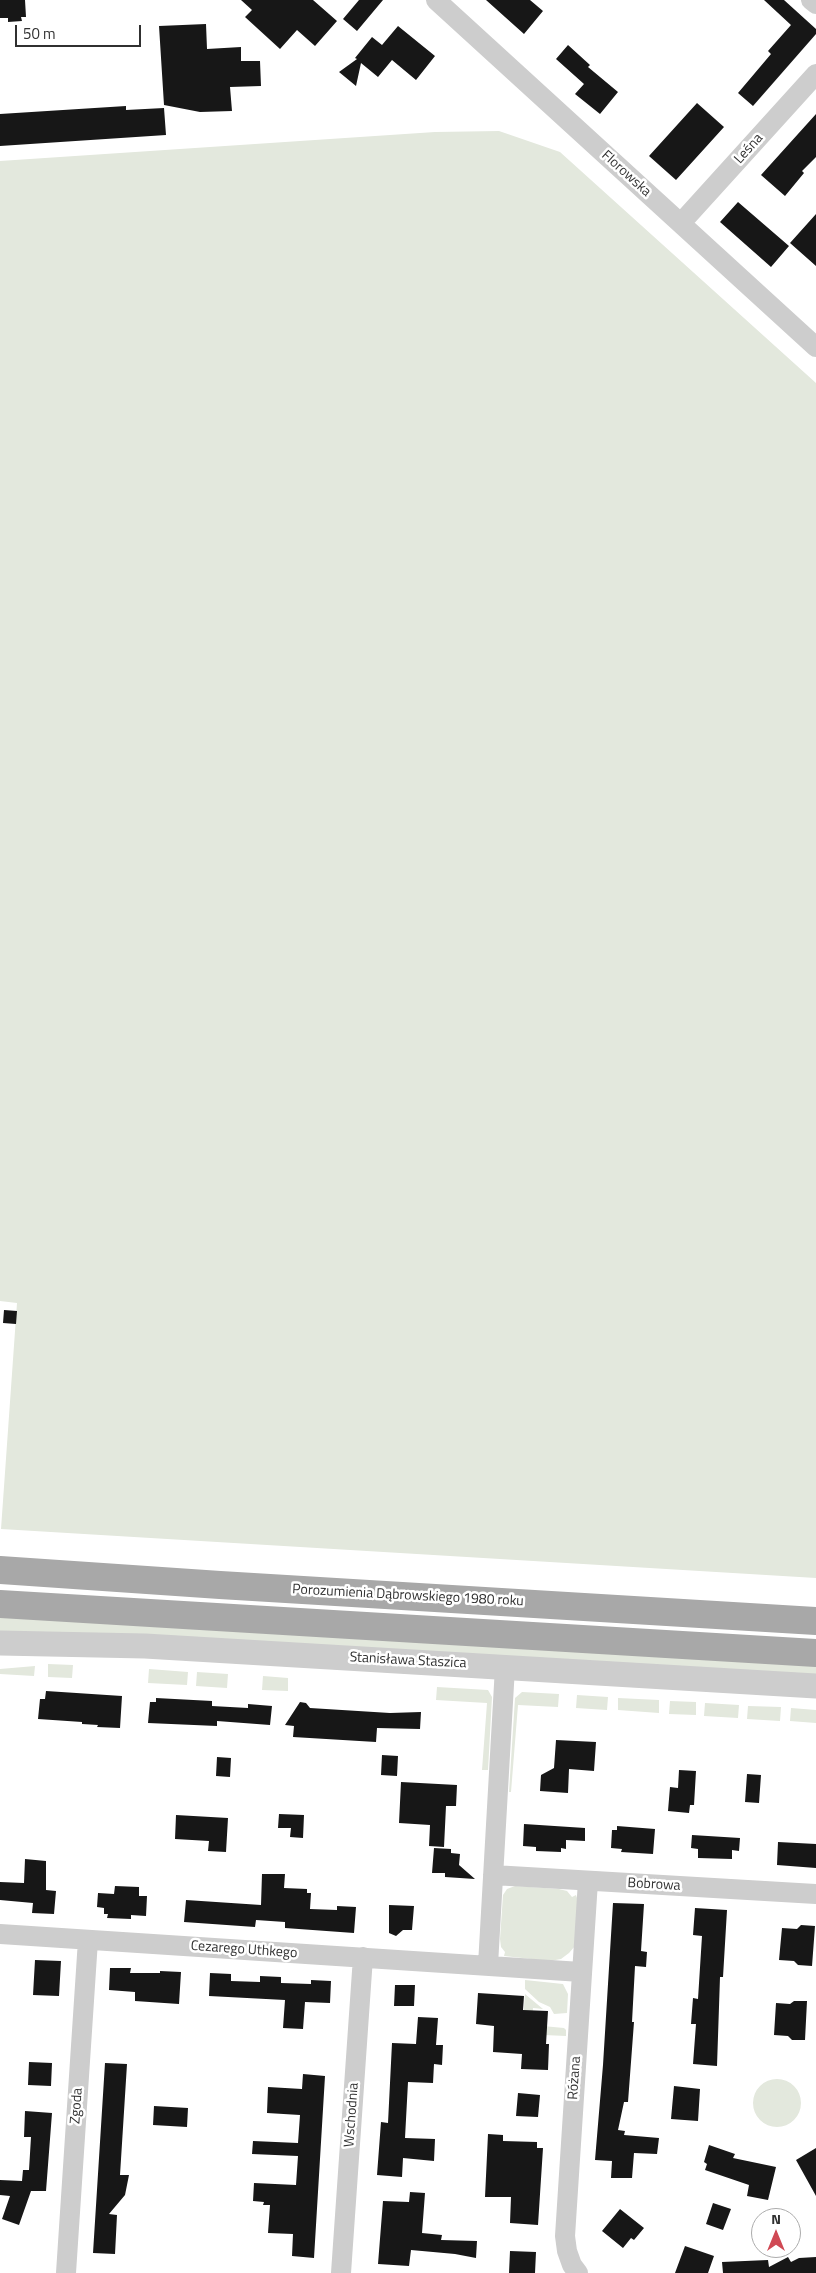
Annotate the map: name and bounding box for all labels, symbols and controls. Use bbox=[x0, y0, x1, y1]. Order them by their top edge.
scale bar bbox=[18, 15, 144, 47]
text: 50 m bbox=[23, 22, 56, 45]
street label: Leśna bbox=[731, 130, 767, 168]
street label: Florowska bbox=[598, 147, 654, 201]
street label: Porozumienia Dąbrowskiego 1980 roku bbox=[292, 1582, 524, 1610]
street label: Stanisława Staszica bbox=[349, 1650, 467, 1672]
street label: Bobrowa bbox=[627, 1875, 681, 1895]
street label: Cezarego Uthkego bbox=[190, 1938, 298, 1962]
street label: Różana bbox=[565, 2056, 585, 2100]
street label: Wschodnia bbox=[341, 2082, 363, 2148]
street label: Zgoda bbox=[67, 2087, 87, 2125]
north arrow bbox=[751, 2208, 801, 2258]
text: N bbox=[771, 2208, 781, 2229]

